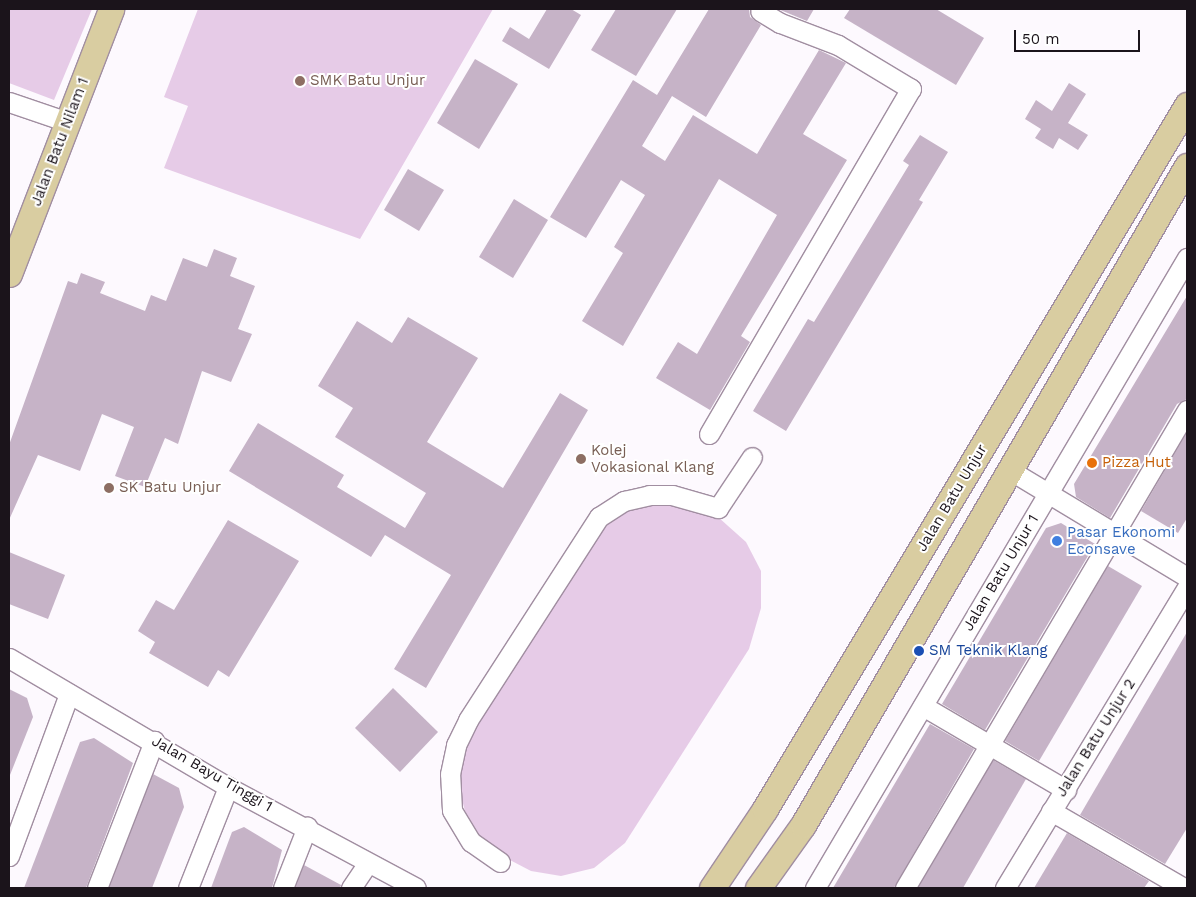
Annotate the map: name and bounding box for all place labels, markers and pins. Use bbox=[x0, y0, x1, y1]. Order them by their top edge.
place label: SMK Batu Unjur bbox=[310, 72, 425, 90]
marker: SMK Batu Unjur bbox=[294, 75, 306, 87]
place label: Kolej Vokasional Klang bbox=[591, 441, 714, 476]
marker: Kolej Vokasional Klang bbox=[575, 453, 587, 465]
place label: Pizza Hut bbox=[1102, 454, 1171, 472]
marker: Pizza Hut bbox=[1086, 457, 1098, 469]
place label: SK Batu Unjur bbox=[119, 479, 221, 497]
marker: SK Batu Unjur bbox=[103, 482, 115, 494]
place label: Pasar Ekonomi Econsave bbox=[1067, 523, 1176, 558]
marker: Pasar Ekonomi Econsave bbox=[1051, 535, 1063, 547]
place label: SM Teknik Klang bbox=[929, 642, 1048, 660]
marker: SM Teknik Klang bbox=[913, 645, 925, 657]

